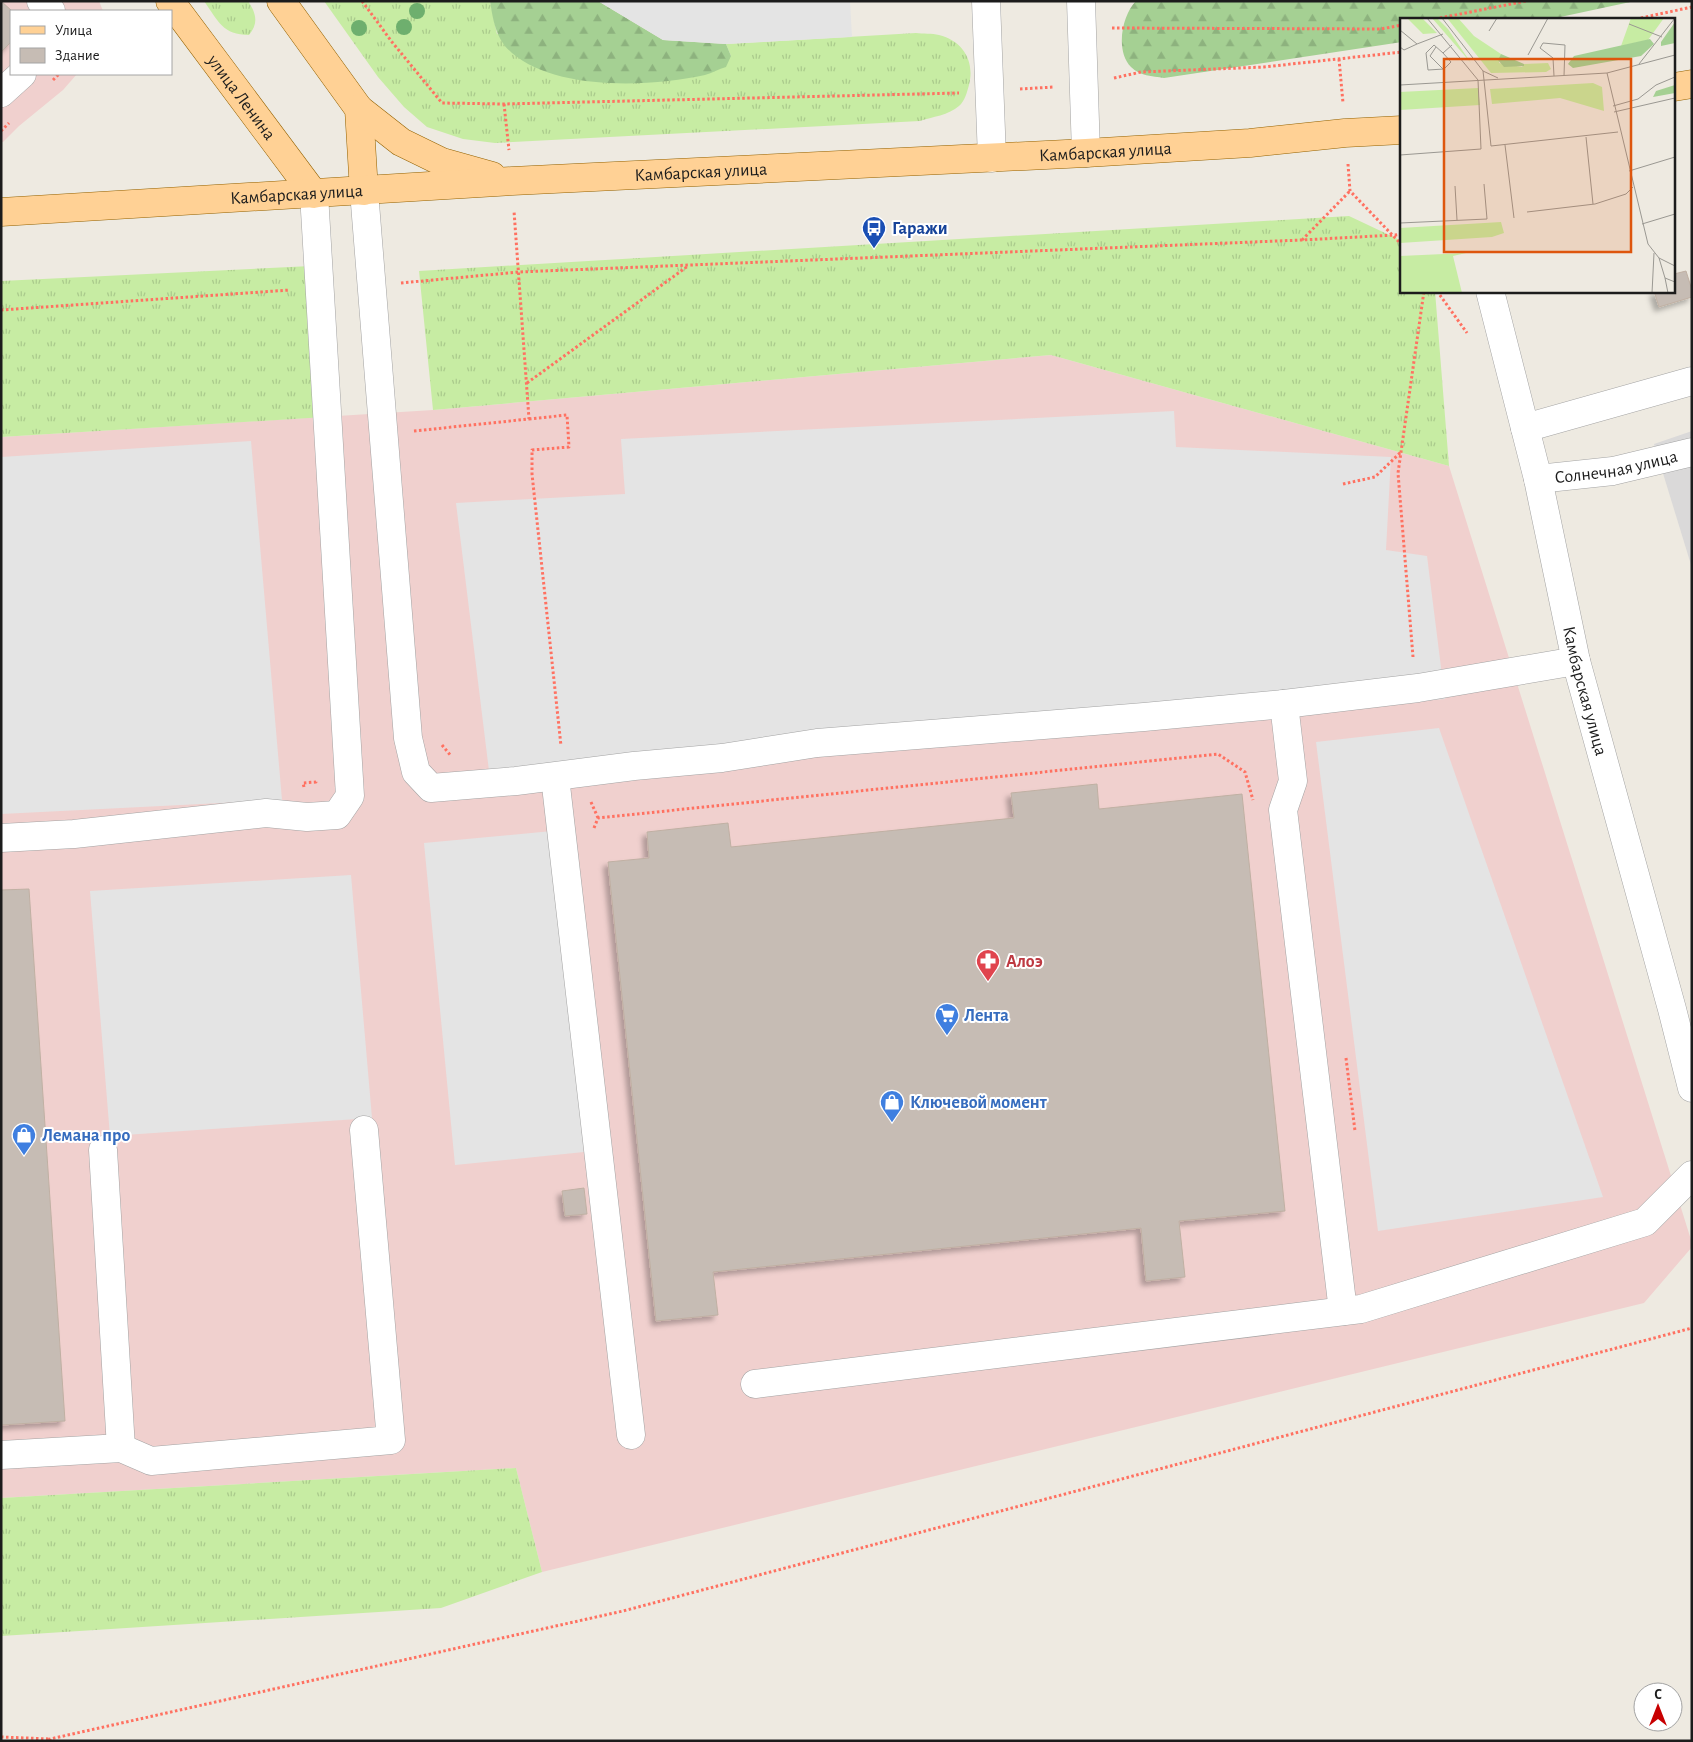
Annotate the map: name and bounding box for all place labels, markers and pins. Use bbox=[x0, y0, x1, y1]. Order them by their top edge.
bus stop icon: Гаражи bbox=[861, 215, 887, 249]
place label: Гаражи bbox=[892, 220, 948, 238]
pharmacy icon: Алоэ bbox=[975, 948, 1001, 982]
place label: Алоэ bbox=[1006, 953, 1043, 971]
supermarket icon: Лента bbox=[934, 1002, 960, 1036]
place label: Лента bbox=[964, 1007, 1009, 1025]
shop icon: Ключевой момент bbox=[879, 1089, 905, 1123]
place label: Ключевой момент bbox=[910, 1094, 1048, 1112]
shop icon: Лемана про bbox=[11, 1122, 37, 1156]
place label: Лемана про bbox=[42, 1127, 130, 1145]

